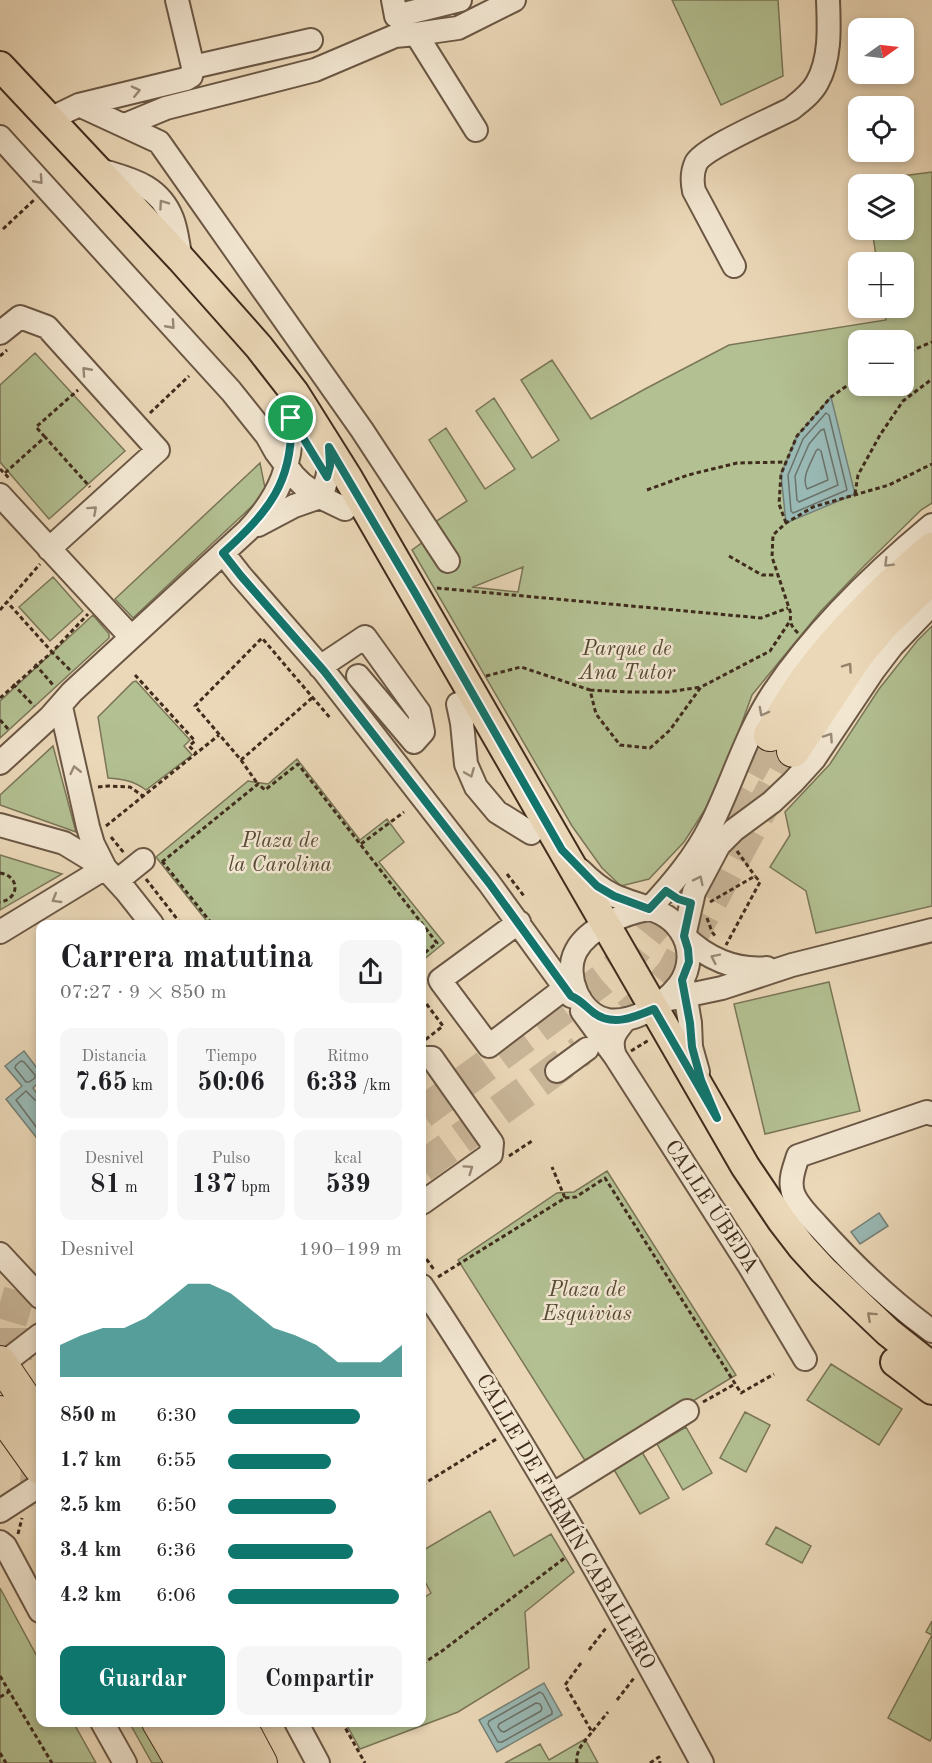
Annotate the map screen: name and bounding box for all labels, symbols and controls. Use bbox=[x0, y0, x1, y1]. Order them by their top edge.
north arrow bbox=[848, 18, 914, 84]
map controls bbox=[848, 18, 914, 396]
one-way arrow bbox=[131, 86, 141, 99]
button: locate bbox=[848, 96, 914, 162]
one-way arrow bbox=[32, 174, 43, 184]
button: layers bbox=[848, 174, 914, 240]
one-way arrow bbox=[160, 200, 171, 211]
button: + bbox=[848, 252, 914, 318]
one-way arrow bbox=[164, 318, 175, 328]
button: − bbox=[848, 330, 914, 396]
one-way arrow bbox=[82, 367, 93, 378]
pin bbox=[265, 392, 316, 443]
icon: arrive bbox=[274, 401, 307, 434]
one-way arrow bbox=[86, 506, 97, 517]
one-way arrow bbox=[884, 556, 895, 567]
park label: Parque de Ana Tutor bbox=[578, 639, 676, 684]
one-way arrow bbox=[841, 663, 852, 674]
one-way arrow bbox=[759, 705, 770, 716]
one-way arrow bbox=[822, 733, 833, 744]
one-way arrow bbox=[70, 765, 83, 775]
one-way arrow bbox=[463, 766, 475, 777]
park label: Plaza de la Carolina bbox=[228, 831, 332, 876]
one-way arrow bbox=[692, 875, 704, 886]
one-way arrow bbox=[52, 892, 62, 904]
button: share bbox=[339, 940, 402, 1003]
text: Carrera matutina bbox=[60, 942, 313, 975]
one-way arrow bbox=[710, 953, 721, 965]
text: 07:27 · 9 × 850 m bbox=[60, 983, 227, 1003]
text: Distancia bbox=[81, 1049, 147, 1065]
text: Tiempo bbox=[205, 1049, 257, 1065]
text: Ritmo bbox=[327, 1049, 369, 1065]
text: 7.65 bbox=[75, 1070, 128, 1096]
text: 50:06 bbox=[197, 1070, 265, 1096]
text: 6:33 bbox=[305, 1070, 358, 1096]
text: km bbox=[128, 1078, 153, 1094]
text: /km bbox=[358, 1078, 391, 1094]
street label: CALLE ÚBEDA bbox=[660, 1134, 766, 1277]
text: Desnivel bbox=[84, 1151, 144, 1167]
text: Pulso bbox=[212, 1151, 250, 1167]
text: kcal bbox=[334, 1151, 362, 1167]
one-way arrow bbox=[463, 1165, 474, 1176]
text: 81 bbox=[90, 1172, 120, 1198]
text: 137 bbox=[192, 1172, 237, 1198]
text: 539 bbox=[325, 1172, 371, 1198]
text: m bbox=[120, 1180, 138, 1196]
text: bpm bbox=[237, 1180, 270, 1196]
text: Desnivel bbox=[60, 1240, 134, 1260]
text: 190–199 m bbox=[299, 1240, 402, 1260]
park label: Plaza de Esquivias bbox=[541, 1280, 632, 1325]
one-way arrow bbox=[867, 1312, 877, 1323]
street label: CALLE DE FERMÍN CABALLERO bbox=[472, 1369, 662, 1673]
text: 850 m bbox=[60, 1406, 116, 1426]
text: 6:30 bbox=[156, 1406, 196, 1426]
text: 1.7 km bbox=[60, 1451, 122, 1471]
text: 6:55 bbox=[156, 1451, 196, 1471]
text: 2.5 km bbox=[60, 1496, 122, 1516]
text: 6:50 bbox=[156, 1496, 196, 1516]
text: 3.4 km bbox=[60, 1541, 122, 1561]
text: 6:36 bbox=[156, 1541, 196, 1561]
text: 4.2 km bbox=[60, 1586, 122, 1606]
text: 6:06 bbox=[156, 1586, 196, 1606]
button: Guardar bbox=[60, 1646, 225, 1715]
button: Compartir bbox=[237, 1646, 402, 1715]

